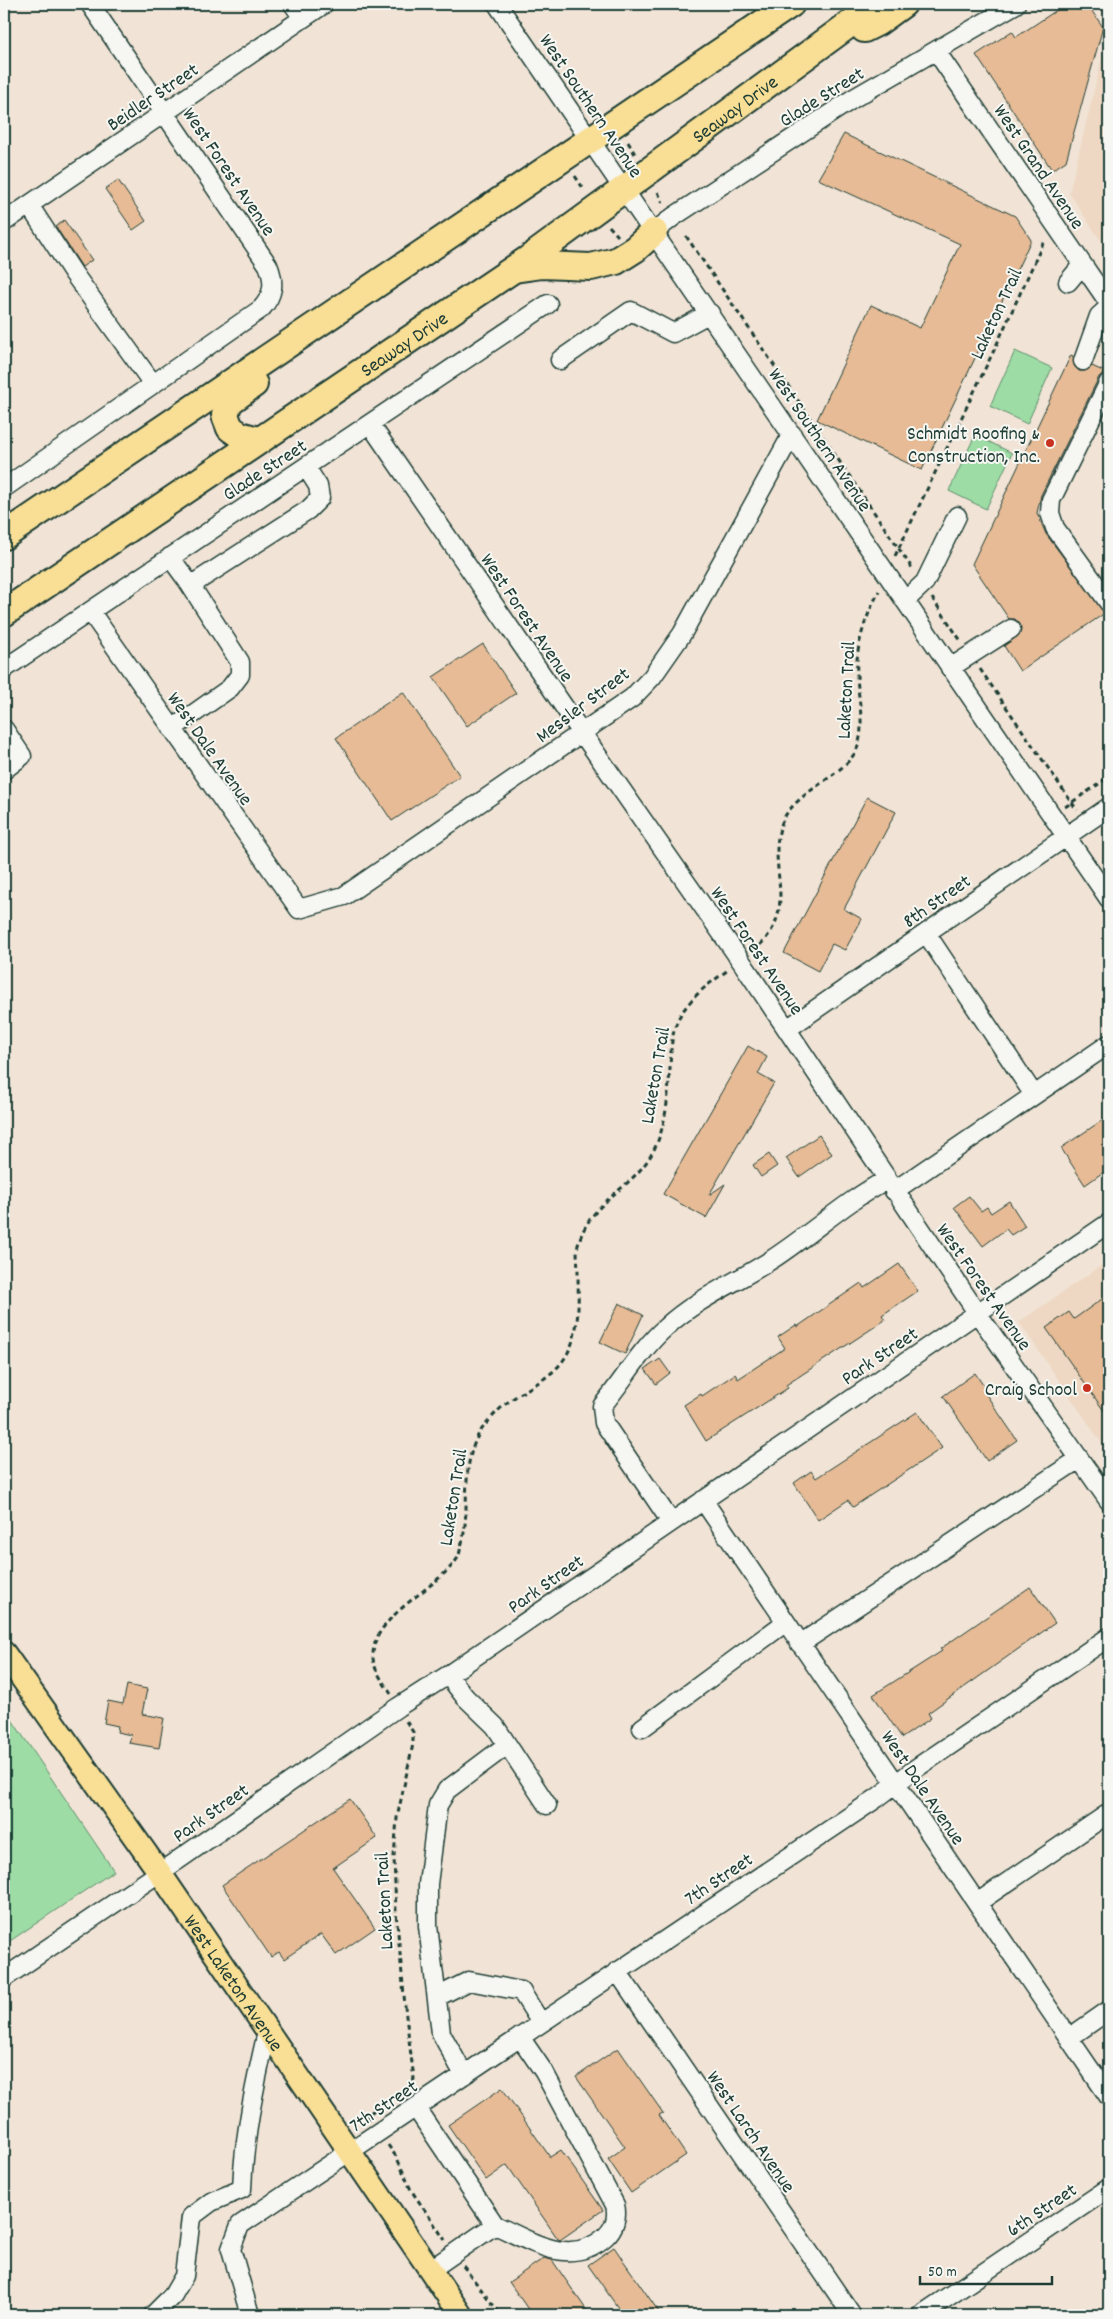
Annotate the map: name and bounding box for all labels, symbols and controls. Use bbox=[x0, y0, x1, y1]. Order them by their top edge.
street label: West Southern Avenue bbox=[531, 29, 648, 184]
street label: Beidler Street bbox=[102, 57, 205, 140]
street label: Glade Street bbox=[775, 61, 871, 136]
street label: Seaway Drive bbox=[687, 70, 785, 152]
street label: West Grand Avenue bbox=[985, 100, 1090, 236]
street label: West Forest Avenue bbox=[174, 103, 281, 243]
street label: Laketon Trail bbox=[964, 264, 1031, 365]
street label: Seaway Drive bbox=[356, 306, 455, 386]
street label: West Southern Avenue bbox=[760, 363, 877, 518]
place label: Schmidt Roofing & Construction, Inc. bbox=[907, 421, 1040, 472]
street label: Glade Street bbox=[218, 434, 313, 509]
marker: Schmidt Roofing & Construction, Inc. bbox=[1044, 437, 1056, 449]
street label: West Forest Avenue bbox=[472, 549, 579, 689]
street label: Laketon Trail bbox=[831, 640, 865, 740]
street label: Messler Street bbox=[531, 662, 637, 751]
street label: West Dale Avenue bbox=[159, 687, 258, 812]
street label: 8th Street bbox=[898, 869, 978, 936]
street label: West Forest Avenue bbox=[702, 882, 809, 1022]
street label: Laketon Trail bbox=[635, 1025, 679, 1126]
street label: West Forest Avenue bbox=[928, 1218, 1037, 1357]
street label: Park Street bbox=[837, 1321, 925, 1393]
place label: Craig School bbox=[985, 1377, 1077, 1405]
marker: Craig School bbox=[1081, 1382, 1093, 1394]
street label: Laketon Trail bbox=[433, 1447, 476, 1548]
street label: Park Street bbox=[503, 1549, 590, 1622]
street label: West Dale Avenue bbox=[873, 1726, 970, 1852]
street label: Park Street bbox=[168, 1778, 255, 1851]
street label: 7th Street bbox=[680, 1847, 760, 1914]
street label: Laketon Trail bbox=[369, 1851, 403, 1950]
street label: West Laketon Avenue bbox=[175, 1910, 289, 2058]
street label: West Larch Avenue bbox=[698, 2066, 801, 2200]
street label: 7th Street bbox=[345, 2074, 425, 2141]
street label: 6th Street bbox=[1002, 2178, 1083, 2245]
scale bar bbox=[920, 2254, 1053, 2286]
text: 50 m bbox=[928, 2262, 957, 2284]

